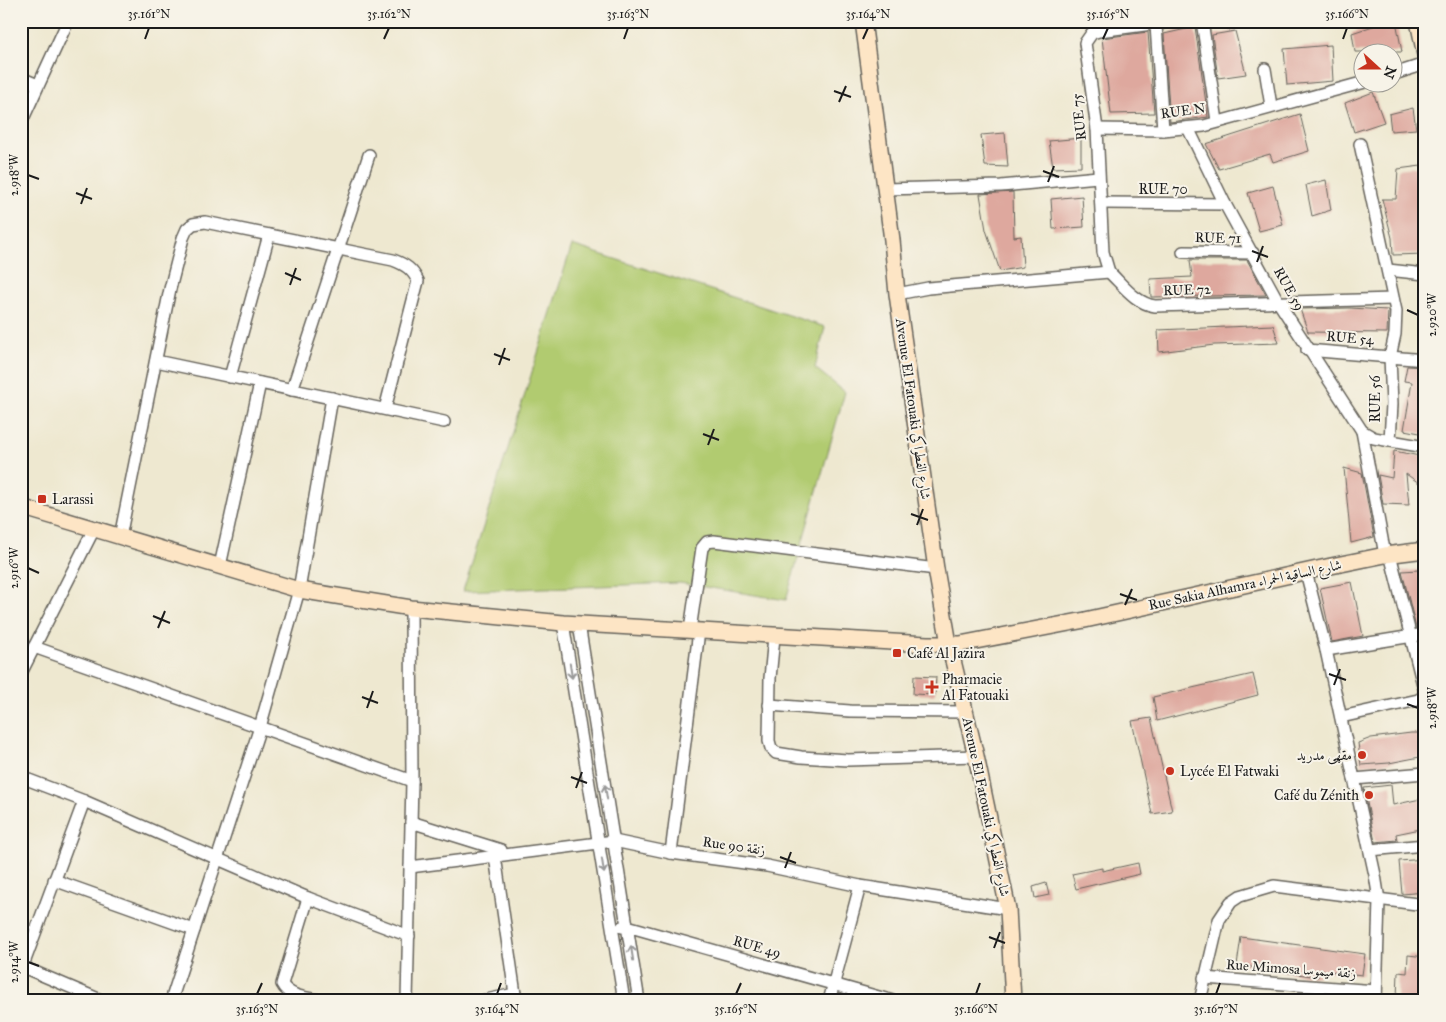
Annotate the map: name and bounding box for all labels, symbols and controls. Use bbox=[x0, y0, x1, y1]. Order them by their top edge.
text: 35.161°N bbox=[128, 7, 170, 21]
text: 35.162°N bbox=[367, 7, 411, 21]
text: 35.163°N bbox=[607, 7, 649, 21]
text: 35.164°N bbox=[846, 7, 890, 21]
text: 35.165°N bbox=[1086, 7, 1130, 21]
text: 35.166°N bbox=[1325, 7, 1369, 21]
north arrow bbox=[1354, 42, 1404, 92]
text: N bbox=[1380, 64, 1400, 81]
street label: RUE 75 bbox=[1068, 92, 1090, 141]
street label: RUE N bbox=[1159, 99, 1207, 123]
text: 2.918°W bbox=[7, 153, 21, 196]
street label: RUE 70 bbox=[1138, 181, 1188, 198]
street label: RUE 71 bbox=[1195, 229, 1242, 247]
street label: RUE 59 bbox=[1270, 264, 1308, 314]
street label: RUE 72 bbox=[1163, 281, 1211, 299]
text: 2.920°W bbox=[1425, 293, 1439, 337]
street label: Avenue El Fatouaki شارع الفطواكي bbox=[889, 316, 935, 501]
street label: RUE 54 bbox=[1326, 327, 1376, 349]
street label: RUE 56 bbox=[1367, 375, 1384, 423]
place label: Larassi bbox=[52, 491, 94, 508]
marker: Larassi bbox=[36, 493, 48, 505]
text: 2.916°W bbox=[7, 547, 21, 589]
street label: Rue Sakia Alhamra شارع الساقية الحمراء bbox=[1147, 556, 1344, 617]
place label: Café Al Jazira bbox=[907, 645, 985, 663]
marker: Café Al Jazira bbox=[891, 647, 903, 659]
one-way arrow bbox=[566, 663, 576, 679]
place label: Pharmacie Al Fatouaki bbox=[941, 671, 1009, 704]
marker: Pharmacie Al Fatouaki bbox=[926, 681, 938, 693]
text: 2.918°W bbox=[1425, 686, 1439, 729]
street label: Avenue El Fatouaki شارع الفطواكي bbox=[956, 715, 1014, 899]
place label: مقهى مدريد bbox=[1297, 747, 1352, 765]
marker: مقهى مدريد bbox=[1356, 749, 1368, 761]
place label: Lycée El Fatwaki bbox=[1180, 763, 1279, 780]
marker: Lycée El Fatwaki bbox=[1164, 765, 1176, 777]
one-way arrow bbox=[601, 784, 611, 800]
place label: Café du Zénith bbox=[1274, 787, 1359, 804]
marker: Café du Zénith bbox=[1363, 789, 1375, 801]
street label: Rue 90 زنقة bbox=[701, 833, 767, 859]
one-way arrow bbox=[598, 858, 608, 874]
street label: RUE 49 bbox=[731, 932, 783, 962]
text: 2.914°W bbox=[7, 940, 21, 983]
one-way arrow bbox=[626, 945, 636, 961]
street label: Rue Mimosa زنقة ميموسا bbox=[1225, 956, 1357, 982]
text: 35.163°N bbox=[236, 1002, 278, 1016]
text: 35.164°N bbox=[475, 1002, 519, 1016]
text: 35.165°N bbox=[714, 1002, 758, 1016]
text: 35.166°N bbox=[954, 1002, 998, 1016]
text: 35.167°N bbox=[1194, 1002, 1238, 1016]

